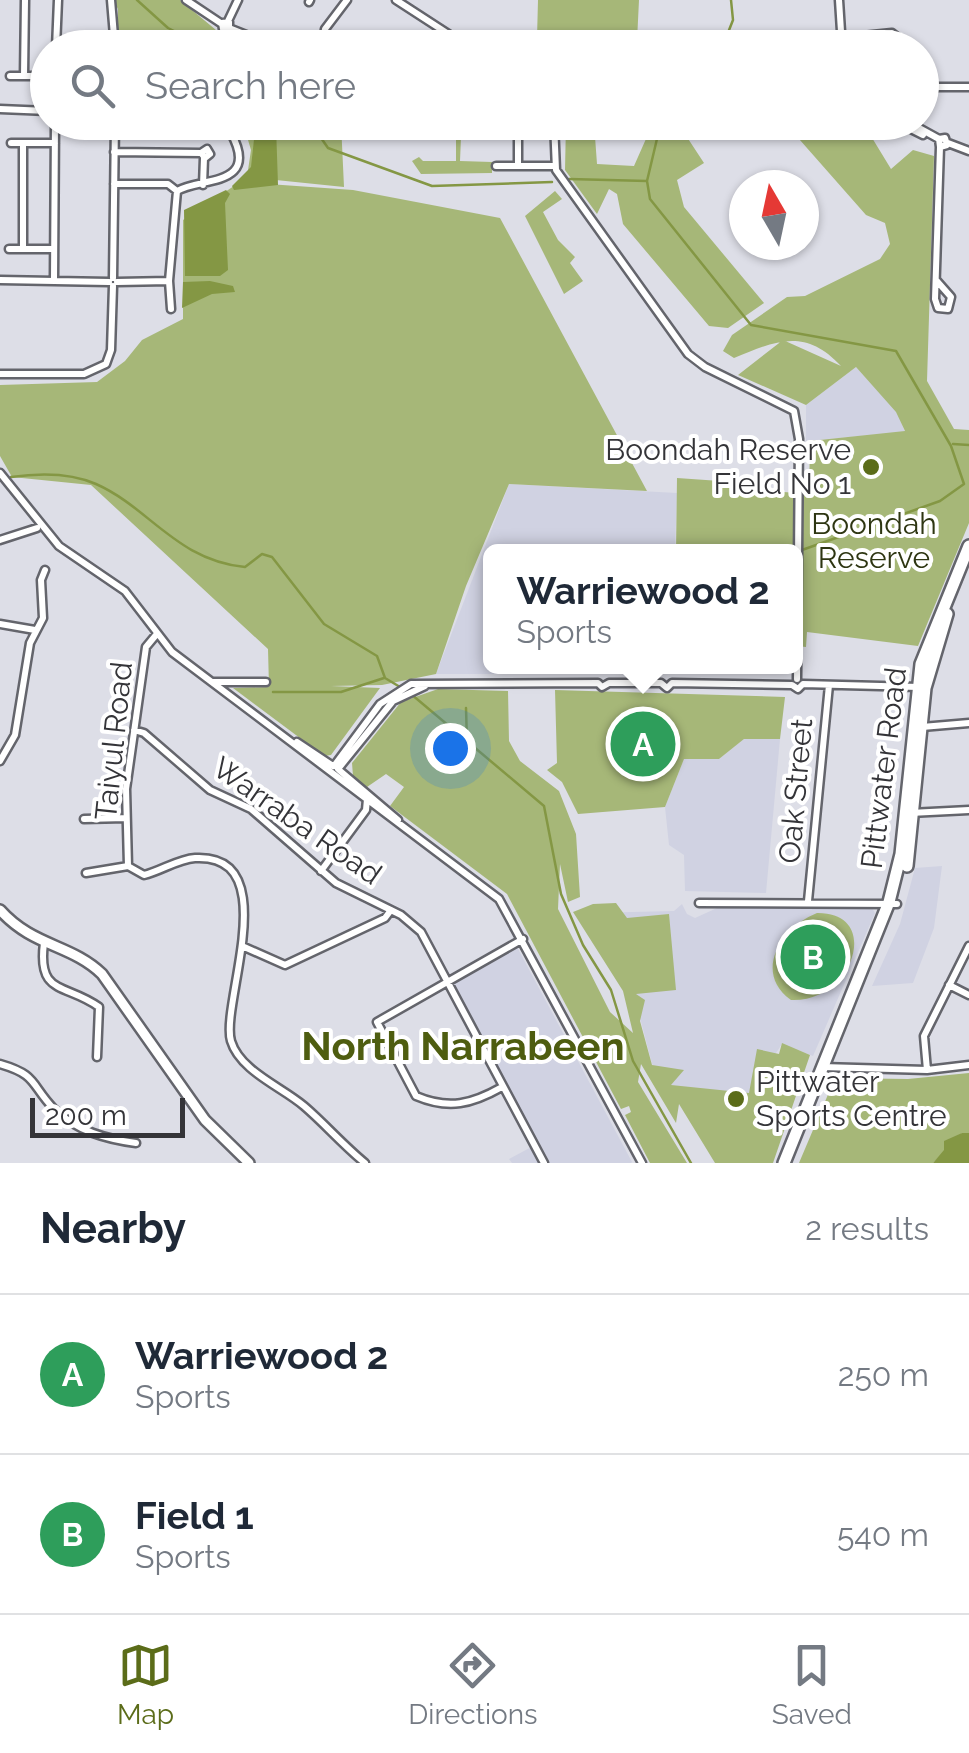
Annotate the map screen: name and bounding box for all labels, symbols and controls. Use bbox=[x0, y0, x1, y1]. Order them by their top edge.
search box bbox=[30, 30, 939, 140]
icon: search bbox=[65, 58, 120, 113]
text: Search here bbox=[145, 63, 356, 108]
north arrow bbox=[729, 170, 819, 260]
place label: Boondah Reserve Field No 1 bbox=[605, 432, 851, 501]
marker: Boondah Reserve Field No 1 bbox=[860, 456, 882, 478]
park label: Boondah Reserve bbox=[811, 506, 937, 575]
popup bbox=[483, 544, 803, 674]
text: Warriewood 2 bbox=[516, 568, 770, 613]
text: Sports bbox=[516, 613, 612, 650]
street label: Taiyul Road bbox=[88, 660, 139, 822]
street label: Pittwater Road bbox=[854, 665, 913, 871]
pin: A bbox=[610, 706, 676, 782]
street label: Oak Street bbox=[772, 717, 819, 865]
your location bbox=[425, 723, 476, 774]
street label: Warraba Road bbox=[206, 749, 388, 892]
pin: B bbox=[780, 920, 846, 994]
district label: North Narrabeen bbox=[301, 1022, 625, 1069]
place label: Pittwater Sports Centre bbox=[756, 1064, 947, 1133]
marker: Pittwater Sports Centre bbox=[725, 1088, 747, 1110]
scale bar bbox=[30, 1093, 185, 1138]
text: 200 m bbox=[45, 1099, 127, 1132]
text: Nearby bbox=[40, 1204, 186, 1253]
text: 2 results bbox=[805, 1210, 929, 1247]
text: Warriewood 2 bbox=[135, 1333, 388, 1378]
text: A bbox=[62, 1356, 83, 1393]
text: 250 m bbox=[838, 1356, 929, 1393]
text: Sports bbox=[135, 1378, 231, 1415]
text: Field 1 bbox=[135, 1493, 254, 1538]
text: B bbox=[62, 1516, 83, 1553]
text: 540 m bbox=[837, 1516, 929, 1553]
text: Sports bbox=[135, 1538, 231, 1575]
tab: Map bbox=[117, 1638, 174, 1731]
tab: Directions bbox=[408, 1638, 538, 1731]
tab: Saved bbox=[772, 1638, 852, 1731]

